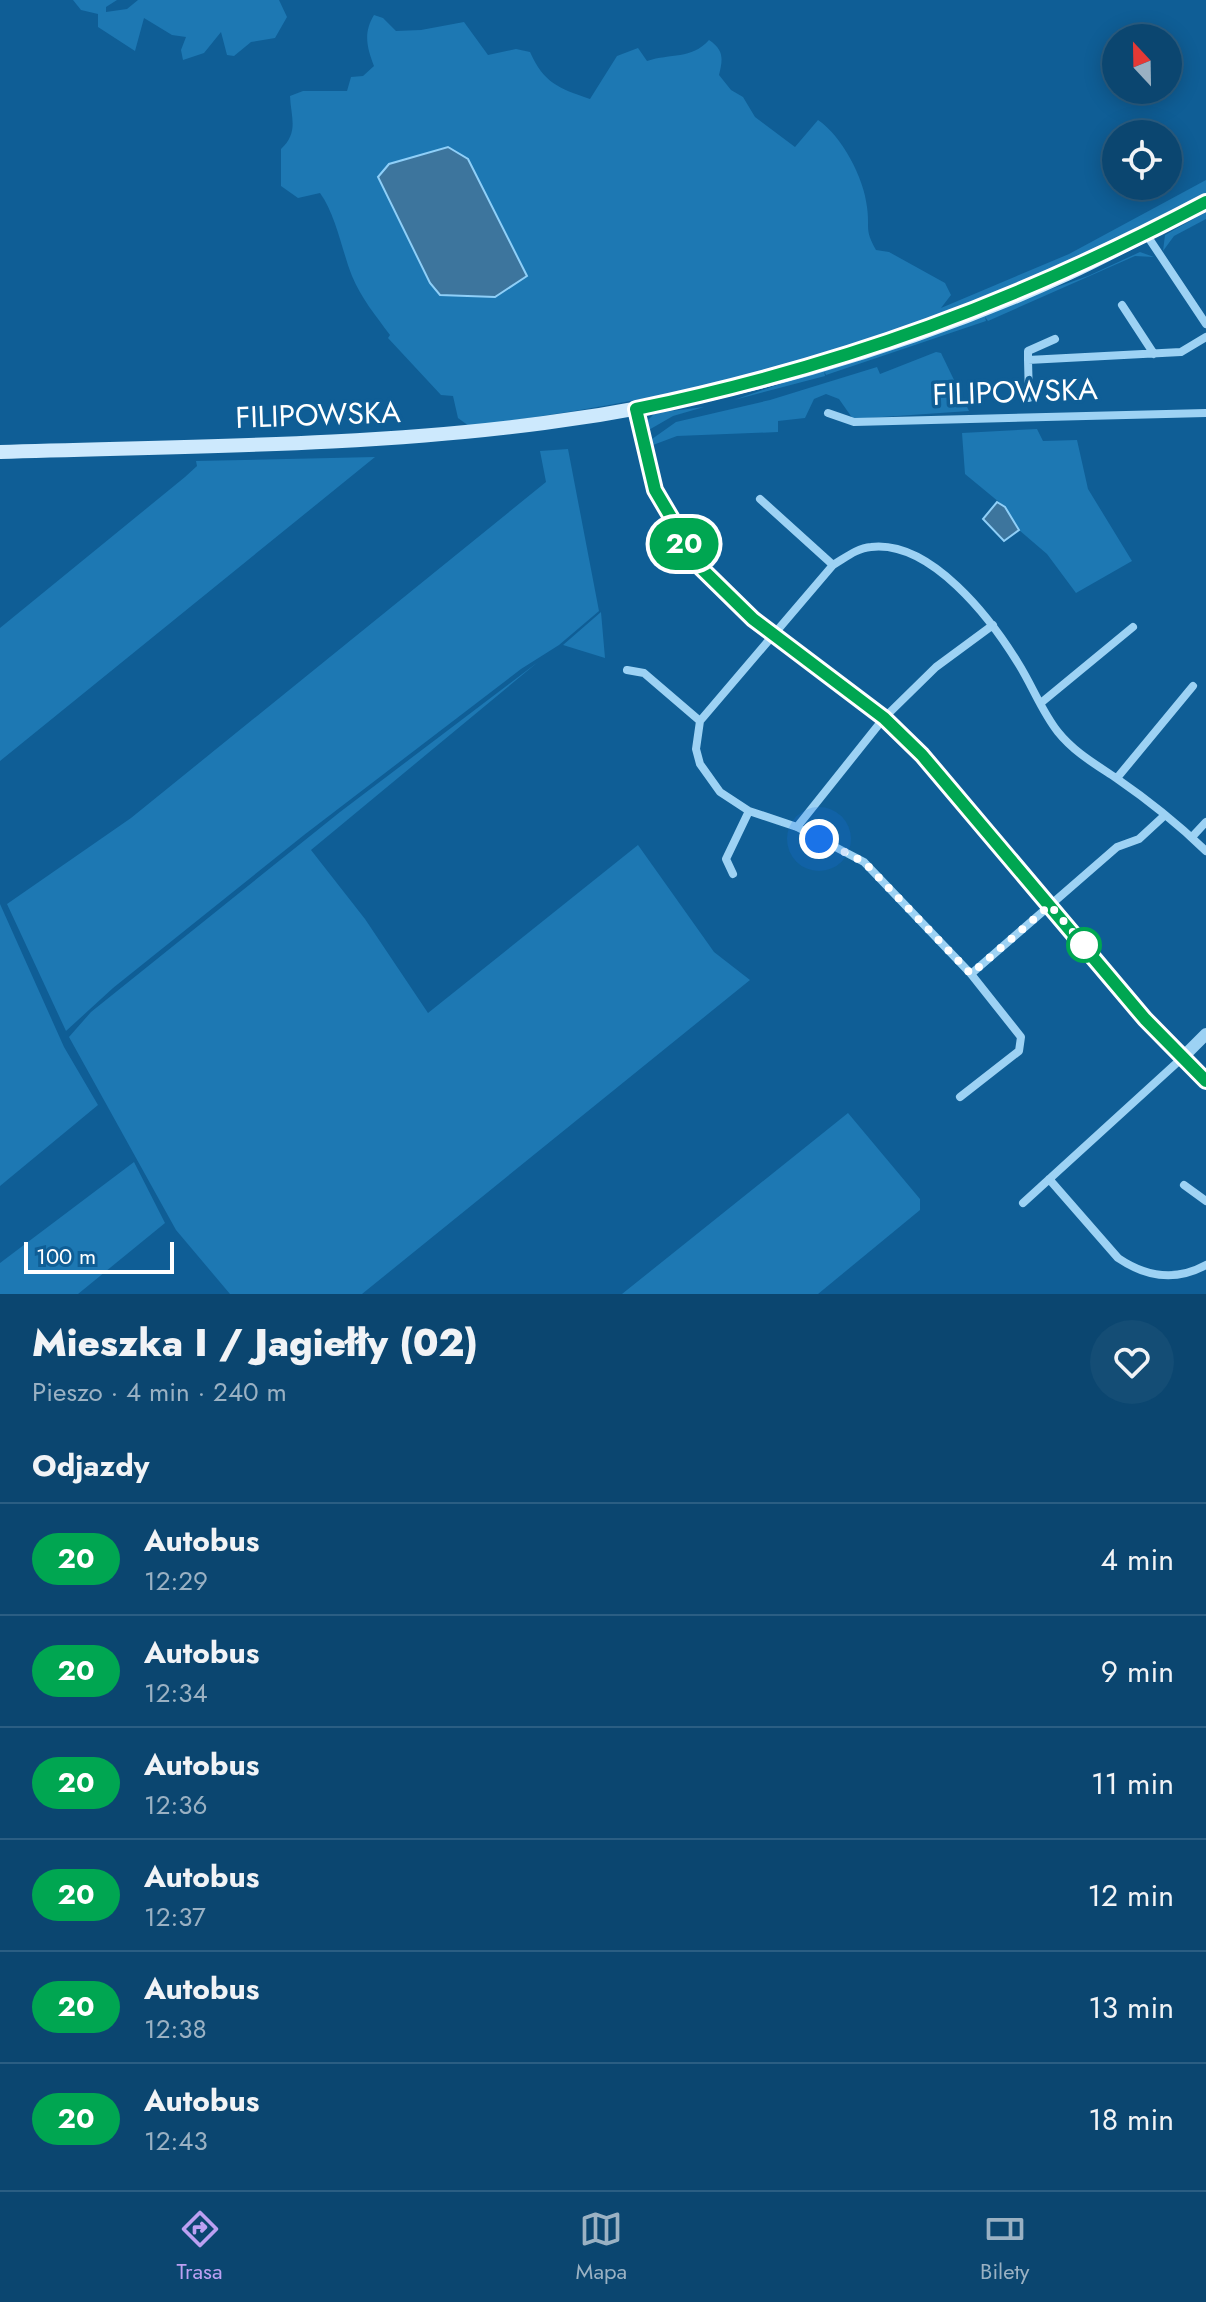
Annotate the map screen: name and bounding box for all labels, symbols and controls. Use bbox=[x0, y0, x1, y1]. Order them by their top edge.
north arrow bbox=[1102, 24, 1182, 104]
map controls bbox=[1102, 24, 1182, 200]
button: locate bbox=[1102, 120, 1182, 200]
street label: FILIPOWSKA bbox=[932, 367, 1099, 416]
street label: FILIPOWSKA bbox=[235, 390, 402, 439]
line badge: 20 bbox=[648, 518, 720, 570]
text: 20 bbox=[666, 523, 702, 564]
your location bbox=[799, 819, 839, 859]
unlabelled marker bbox=[1067, 928, 1101, 962]
scale bar bbox=[24, 1238, 174, 1274]
text: 100 m bbox=[36, 1240, 96, 1272]
text: Mieszka I / Jagiełły (02) bbox=[32, 1315, 478, 1370]
button: heart bbox=[1090, 1320, 1174, 1404]
text: Pieszo · 4 min · 240 m bbox=[32, 1373, 287, 1411]
text: Odjazdy bbox=[32, 1444, 149, 1487]
text: Autobus bbox=[144, 1519, 259, 1562]
text: 20 bbox=[58, 1538, 94, 1579]
text: 4 min bbox=[1101, 1538, 1174, 1581]
text: 12:29 bbox=[144, 1562, 208, 1600]
text: Autobus bbox=[144, 1631, 259, 1674]
text: 20 bbox=[58, 1650, 94, 1691]
text: 9 min bbox=[1101, 1650, 1174, 1693]
text: 12:34 bbox=[144, 1674, 208, 1712]
text: Autobus bbox=[144, 1743, 259, 1786]
text: 20 bbox=[58, 1762, 94, 1803]
text: 11 min bbox=[1091, 1762, 1174, 1805]
text: 12:36 bbox=[144, 1786, 207, 1824]
text: Autobus bbox=[144, 1855, 259, 1898]
text: 20 bbox=[58, 1874, 94, 1915]
text: 12 min bbox=[1087, 1874, 1174, 1917]
text: 12:37 bbox=[144, 1898, 206, 1936]
text: Autobus bbox=[144, 1967, 259, 2010]
text: 20 bbox=[58, 1986, 94, 2027]
text: 13 min bbox=[1088, 1986, 1174, 2029]
text: 12:38 bbox=[144, 2010, 207, 2048]
text: Autobus bbox=[144, 2079, 259, 2122]
text: 20 bbox=[58, 2098, 94, 2139]
text: 18 min bbox=[1088, 2098, 1174, 2141]
text: 12:43 bbox=[144, 2122, 208, 2160]
tab: Trasa bbox=[177, 2207, 223, 2287]
tab: Mapa bbox=[576, 2207, 627, 2287]
tab: Bilety bbox=[980, 2207, 1029, 2287]

